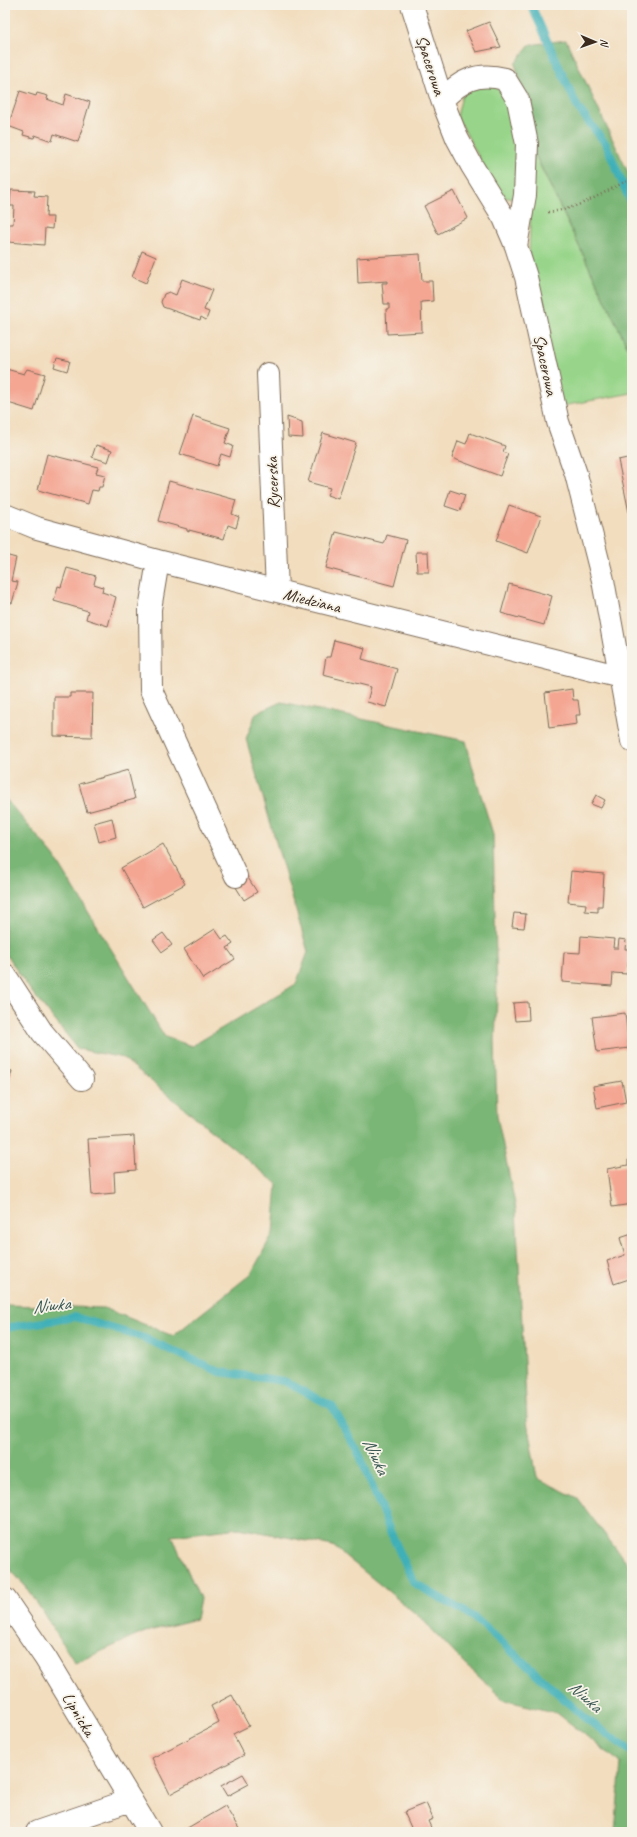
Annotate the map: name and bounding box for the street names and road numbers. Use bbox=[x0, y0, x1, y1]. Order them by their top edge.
street label: Spacerowa bbox=[411, 32, 451, 99]
street label: Spacerowa bbox=[529, 333, 563, 399]
street label: Rycerska bbox=[261, 456, 284, 509]
street label: Miedziana bbox=[281, 583, 344, 618]
street label: Lipnicka bbox=[57, 1689, 101, 1742]

